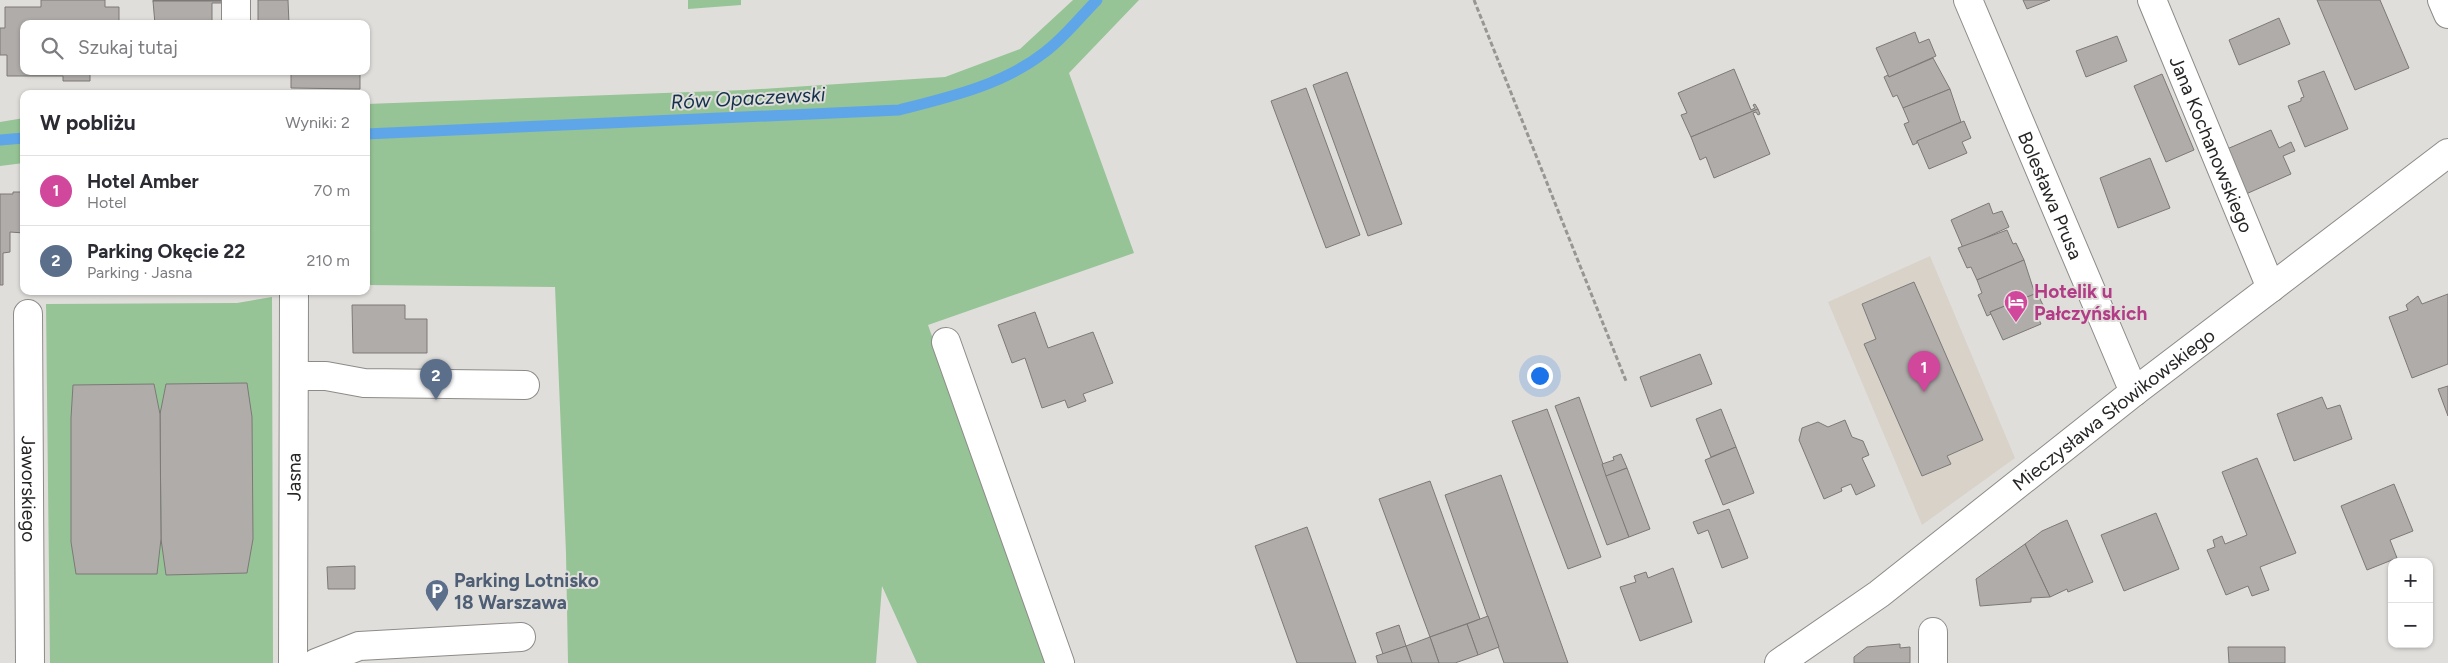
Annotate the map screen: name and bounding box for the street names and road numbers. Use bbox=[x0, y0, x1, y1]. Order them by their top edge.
street label: Jana Kochanowskiego bbox=[2164, 53, 2258, 236]
street label: Bolesława Prusa bbox=[2013, 128, 2087, 263]
street label: Mieczysława Słowikowskiego bbox=[2008, 324, 2220, 496]
street label: Jaworskiego bbox=[17, 436, 40, 542]
street label: Jasna bbox=[282, 453, 306, 501]

